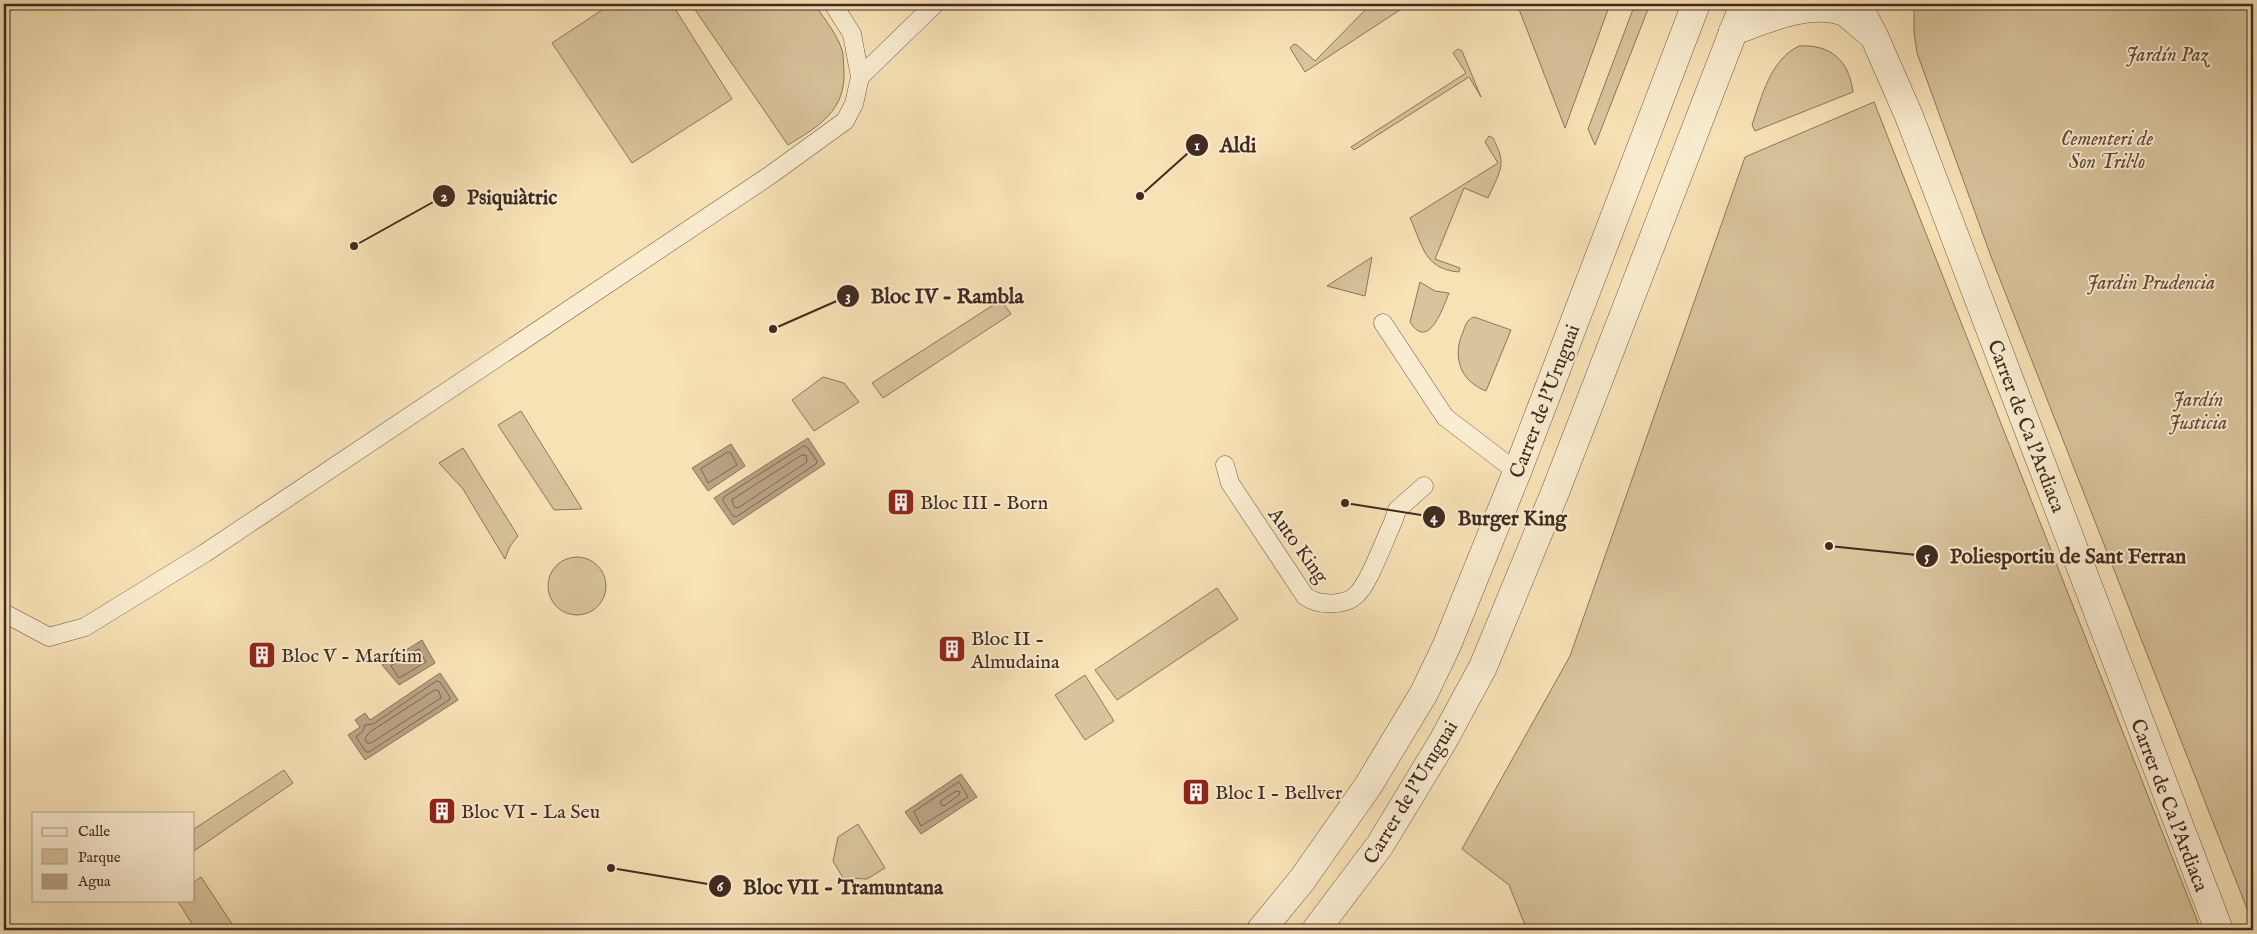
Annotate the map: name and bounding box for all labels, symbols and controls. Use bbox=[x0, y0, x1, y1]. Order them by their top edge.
park label: Jardín Paz bbox=[2126, 43, 2211, 68]
callout: Aldi bbox=[1185, 127, 1266, 163]
park label: Cementeri de Son Tril·lo bbox=[2061, 127, 2154, 175]
text: Aldi bbox=[1219, 133, 1257, 160]
text: 1 bbox=[1194, 136, 1200, 155]
callout: Psiquiàtric bbox=[432, 178, 567, 214]
text: Psiquiàtric bbox=[467, 185, 557, 212]
text: 2 bbox=[440, 187, 448, 206]
park label: Jardin Prudencia bbox=[2087, 271, 2215, 296]
callout: Bloc IV - Rambla bbox=[836, 278, 1034, 314]
text: Bloc IV - Rambla bbox=[870, 284, 1025, 311]
text: 3 bbox=[845, 287, 851, 306]
street label: Carrer de l'Uruguai bbox=[1505, 321, 1586, 482]
street label: Carrer de Ca l'Ardiaca bbox=[1981, 337, 2070, 517]
park label: Jardín Justicia bbox=[2169, 388, 2227, 436]
building icon: Bloc III - Born bbox=[886, 487, 916, 517]
place label: Bloc III - Born bbox=[920, 491, 1048, 516]
callout: Burger King bbox=[1422, 499, 1576, 535]
street label: Auto King bbox=[1261, 502, 1334, 589]
text: Burger King bbox=[1457, 506, 1567, 533]
text: 4 bbox=[1430, 508, 1438, 527]
callout: Poliesportiu de Sant Ferran bbox=[1914, 538, 2196, 574]
text: Poliesportiu de Sant Ferran bbox=[1950, 544, 2186, 571]
text: 5 bbox=[1924, 547, 1930, 566]
place label: Bloc II - Almudaina bbox=[970, 627, 1060, 675]
building icon: Bloc II - Almudaina bbox=[937, 634, 967, 664]
building icon: Bloc V - Marítim bbox=[247, 640, 277, 670]
place label: Bloc V - Marítim bbox=[281, 644, 422, 669]
street label: Carrer de l'Uruguai bbox=[1359, 716, 1464, 869]
street label: Carrer de Ca l'Ardiaca bbox=[2124, 716, 2213, 896]
building icon: Bloc I - Bellver bbox=[1181, 777, 1211, 807]
place label: Bloc I - Bellver bbox=[1215, 781, 1343, 806]
building icon: Bloc VI - La Seu bbox=[427, 796, 457, 826]
place label: Bloc VI - La Seu bbox=[461, 800, 600, 825]
legend bbox=[32, 812, 195, 902]
text: Calle bbox=[78, 822, 110, 841]
text: Parque bbox=[78, 848, 121, 867]
callout: Bloc VII - Tramuntana bbox=[708, 868, 953, 904]
text: Agua bbox=[77, 872, 111, 891]
text: Bloc VII - Tramuntana bbox=[743, 875, 944, 902]
text: 6 bbox=[717, 877, 724, 896]

